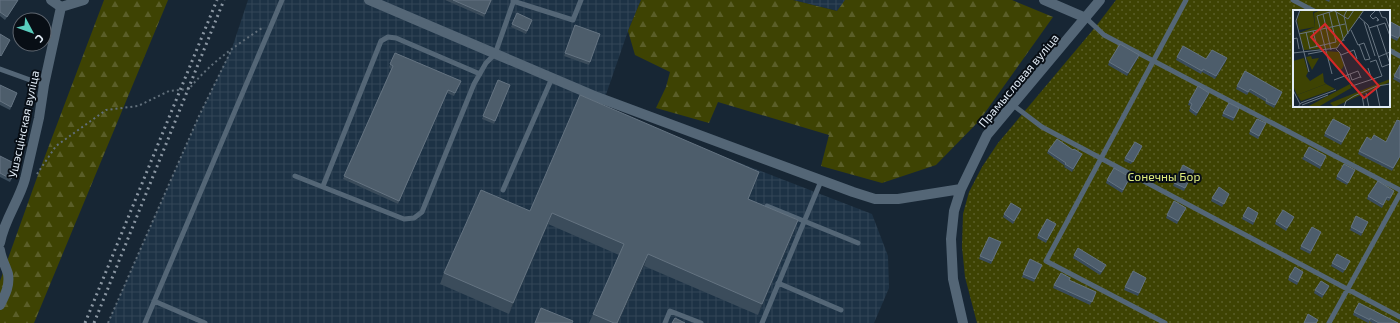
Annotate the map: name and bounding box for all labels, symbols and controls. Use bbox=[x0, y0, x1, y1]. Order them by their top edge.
inset map bbox=[1293, 10, 1390, 107]
north arrow bbox=[12, 12, 52, 52]
street label: Прамысловая вуліца bbox=[975, 31, 1062, 130]
text: С bbox=[33, 32, 47, 46]
street label: Ушэсцінская вуліца bbox=[5, 69, 42, 179]
park label: Сонечны Бор bbox=[1128, 169, 1200, 183]

